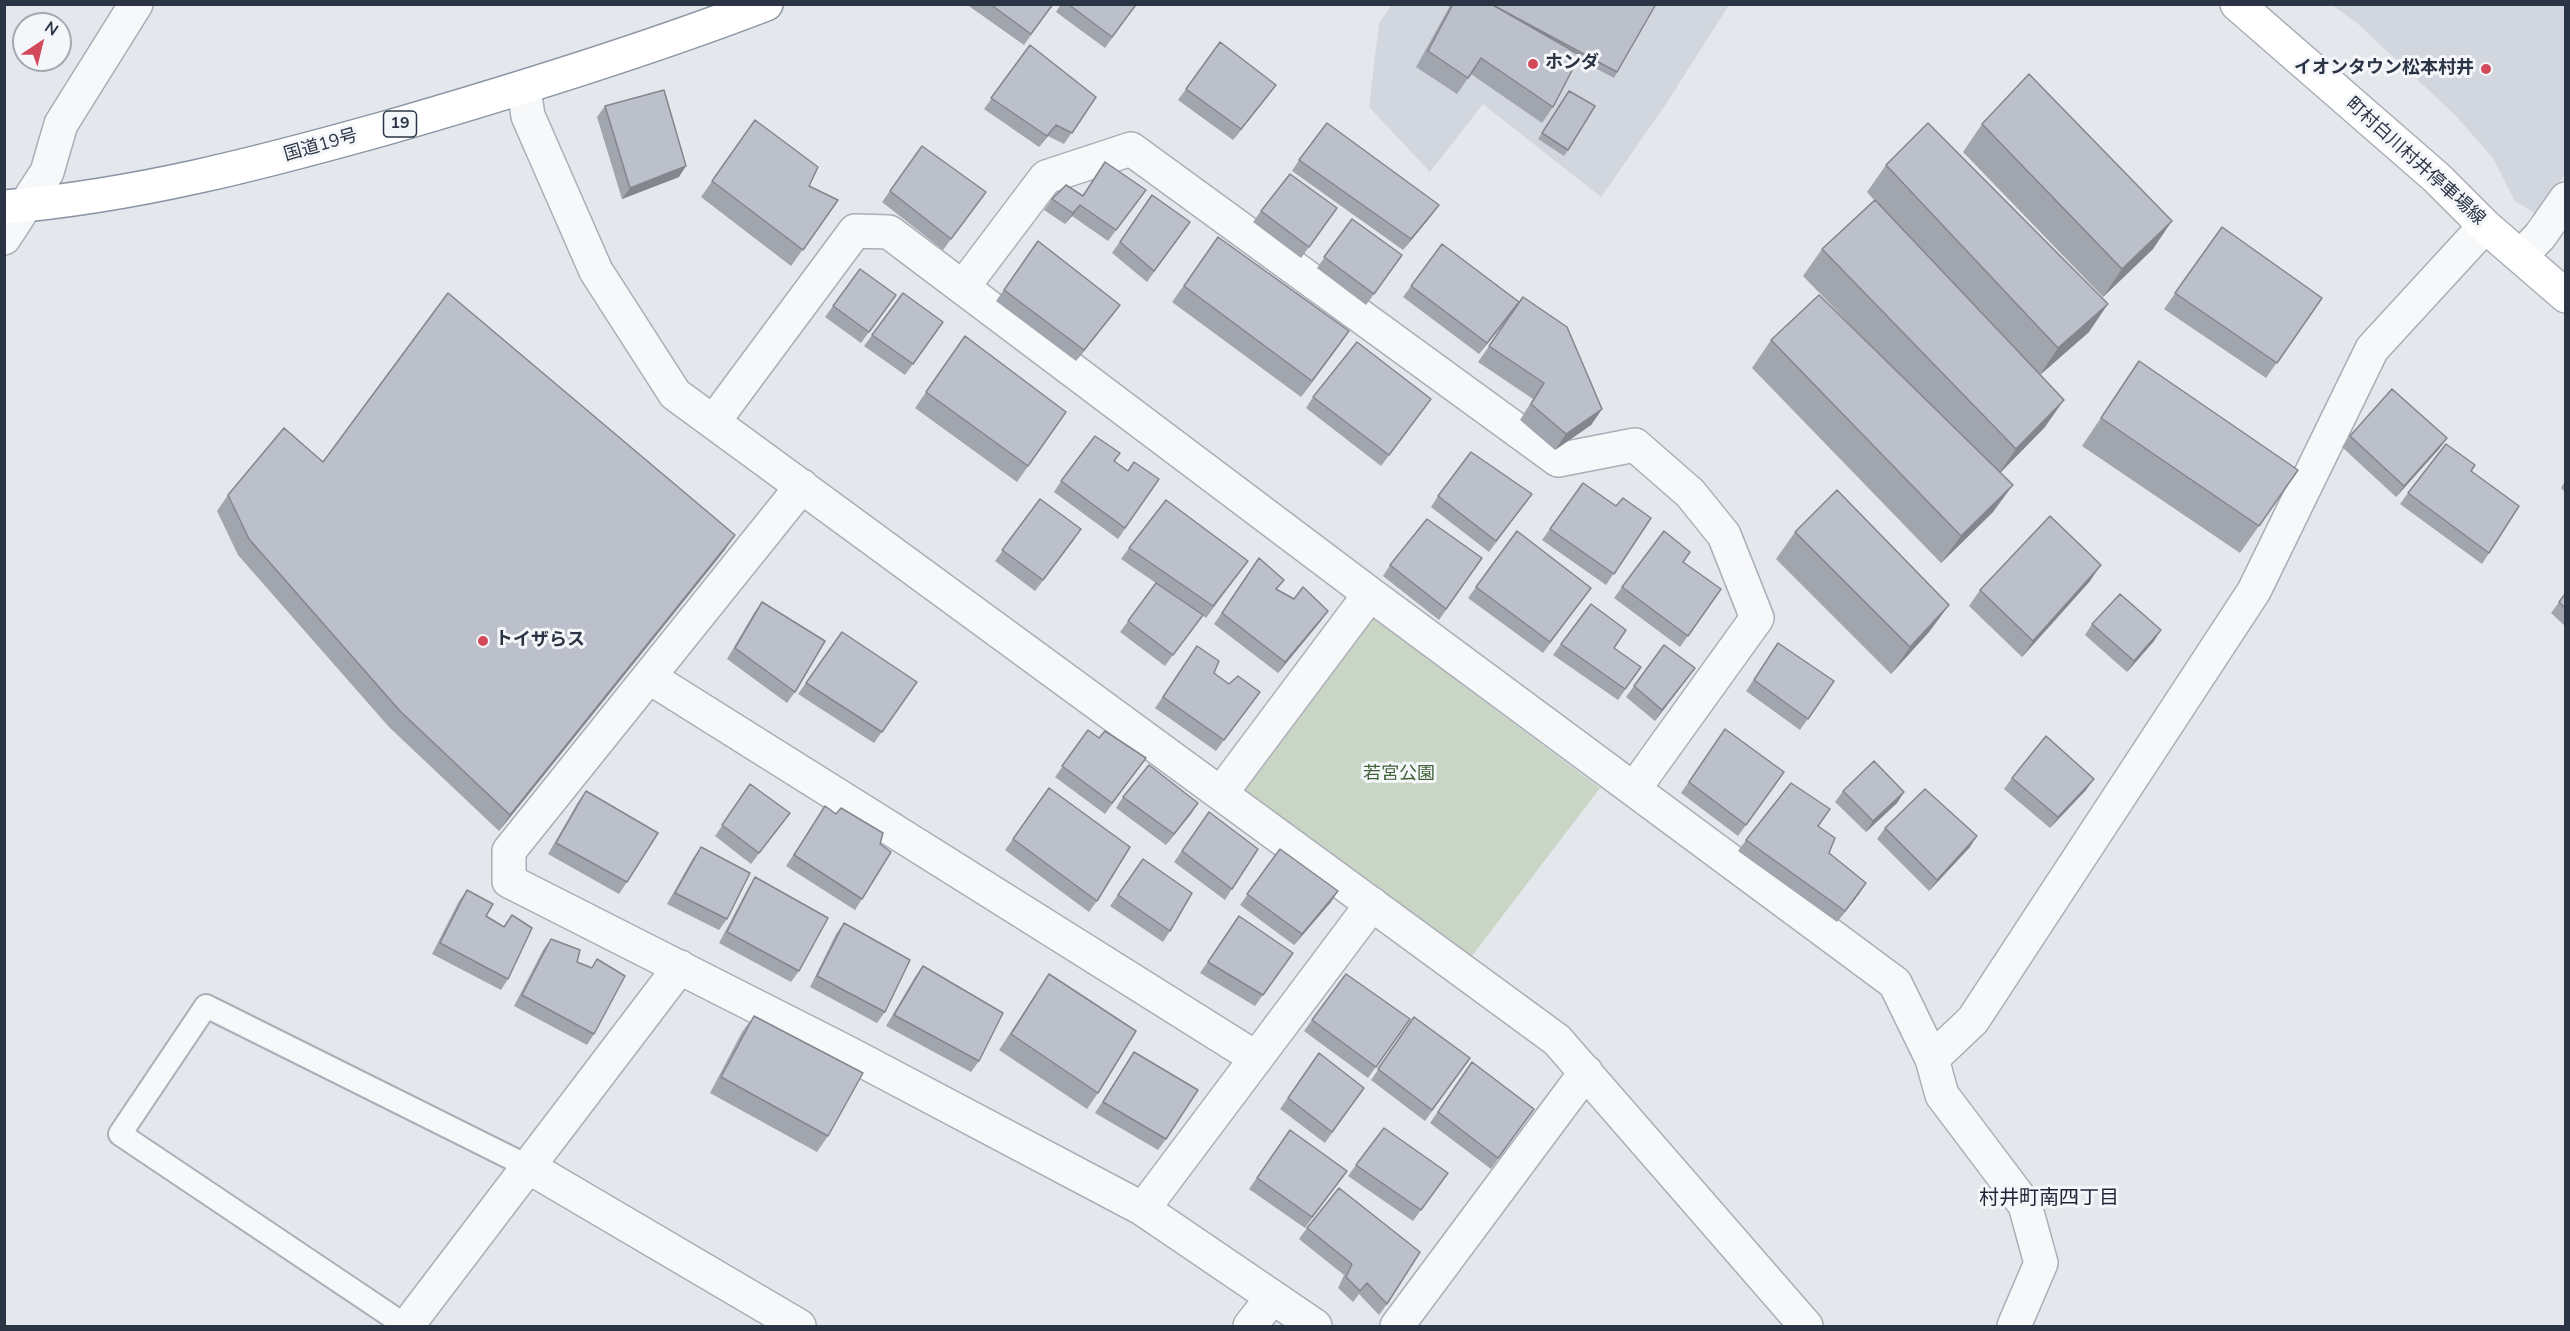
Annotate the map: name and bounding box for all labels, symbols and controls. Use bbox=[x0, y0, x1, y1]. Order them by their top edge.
north arrow bbox=[12, 12, 72, 72]
text: N bbox=[40, 16, 62, 41]
place label: ホンダ bbox=[1545, 53, 1599, 75]
marker: ホンダ bbox=[1526, 57, 1540, 71]
place label: イオンタウン松本村井 bbox=[2294, 58, 2474, 80]
marker: イオンタウン松本村井 bbox=[2479, 62, 2493, 76]
street label: 町村白川村井停車場線 bbox=[2341, 94, 2489, 230]
road number: 19 bbox=[384, 111, 416, 137]
street label: 国道19号 bbox=[282, 125, 360, 167]
place label: トイザらス bbox=[495, 630, 585, 652]
marker: トイザらス bbox=[476, 634, 490, 648]
park label: 若宮公園 bbox=[1363, 764, 1435, 786]
district label: 村井町南四丁目 bbox=[1979, 1187, 2119, 1211]

